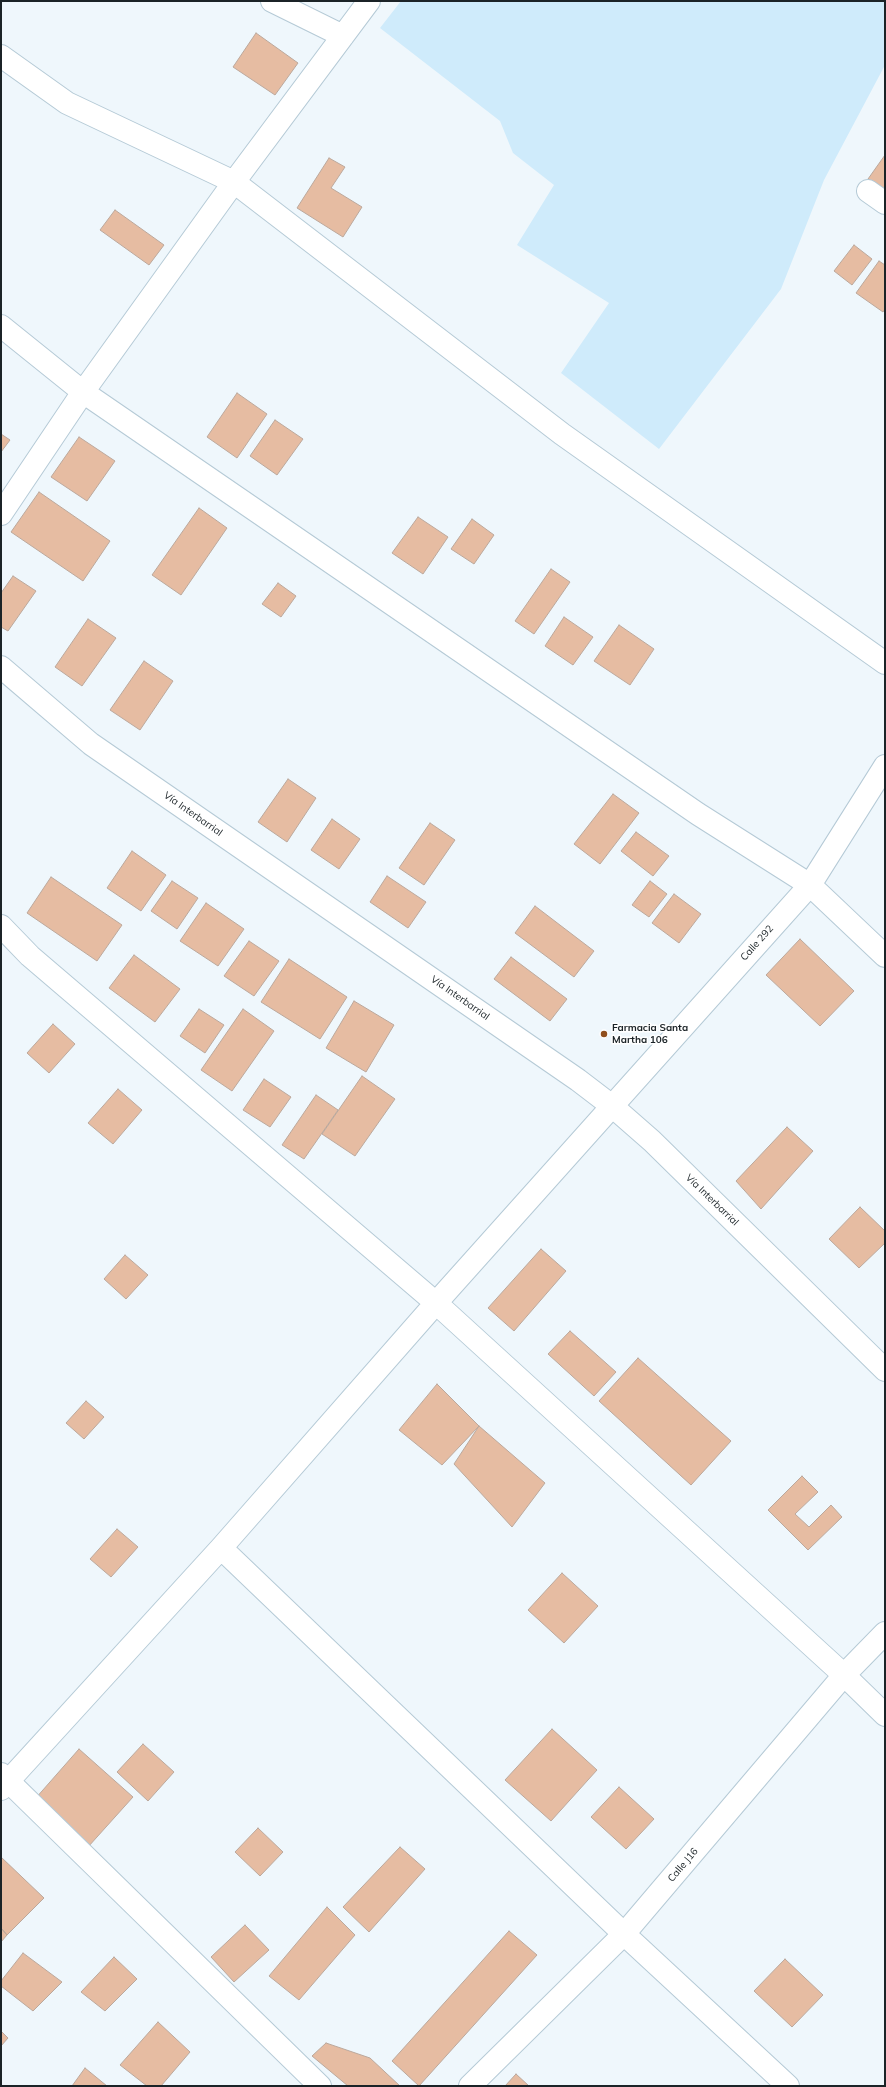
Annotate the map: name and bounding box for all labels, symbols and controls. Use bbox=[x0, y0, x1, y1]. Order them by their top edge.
street label: Vía Interbarrial bbox=[161, 789, 225, 839]
street label: Calle 292 bbox=[738, 923, 776, 963]
street label: Vía Interbarrial bbox=[428, 973, 492, 1023]
place label: Farmacia Santa Martha 106 bbox=[612, 1022, 688, 1046]
marker: Farmacia Santa Martha 106 bbox=[599, 1029, 609, 1039]
street label: Vía Interbarrial bbox=[683, 1172, 741, 1228]
street label: Calle J16 bbox=[665, 1846, 701, 1884]

